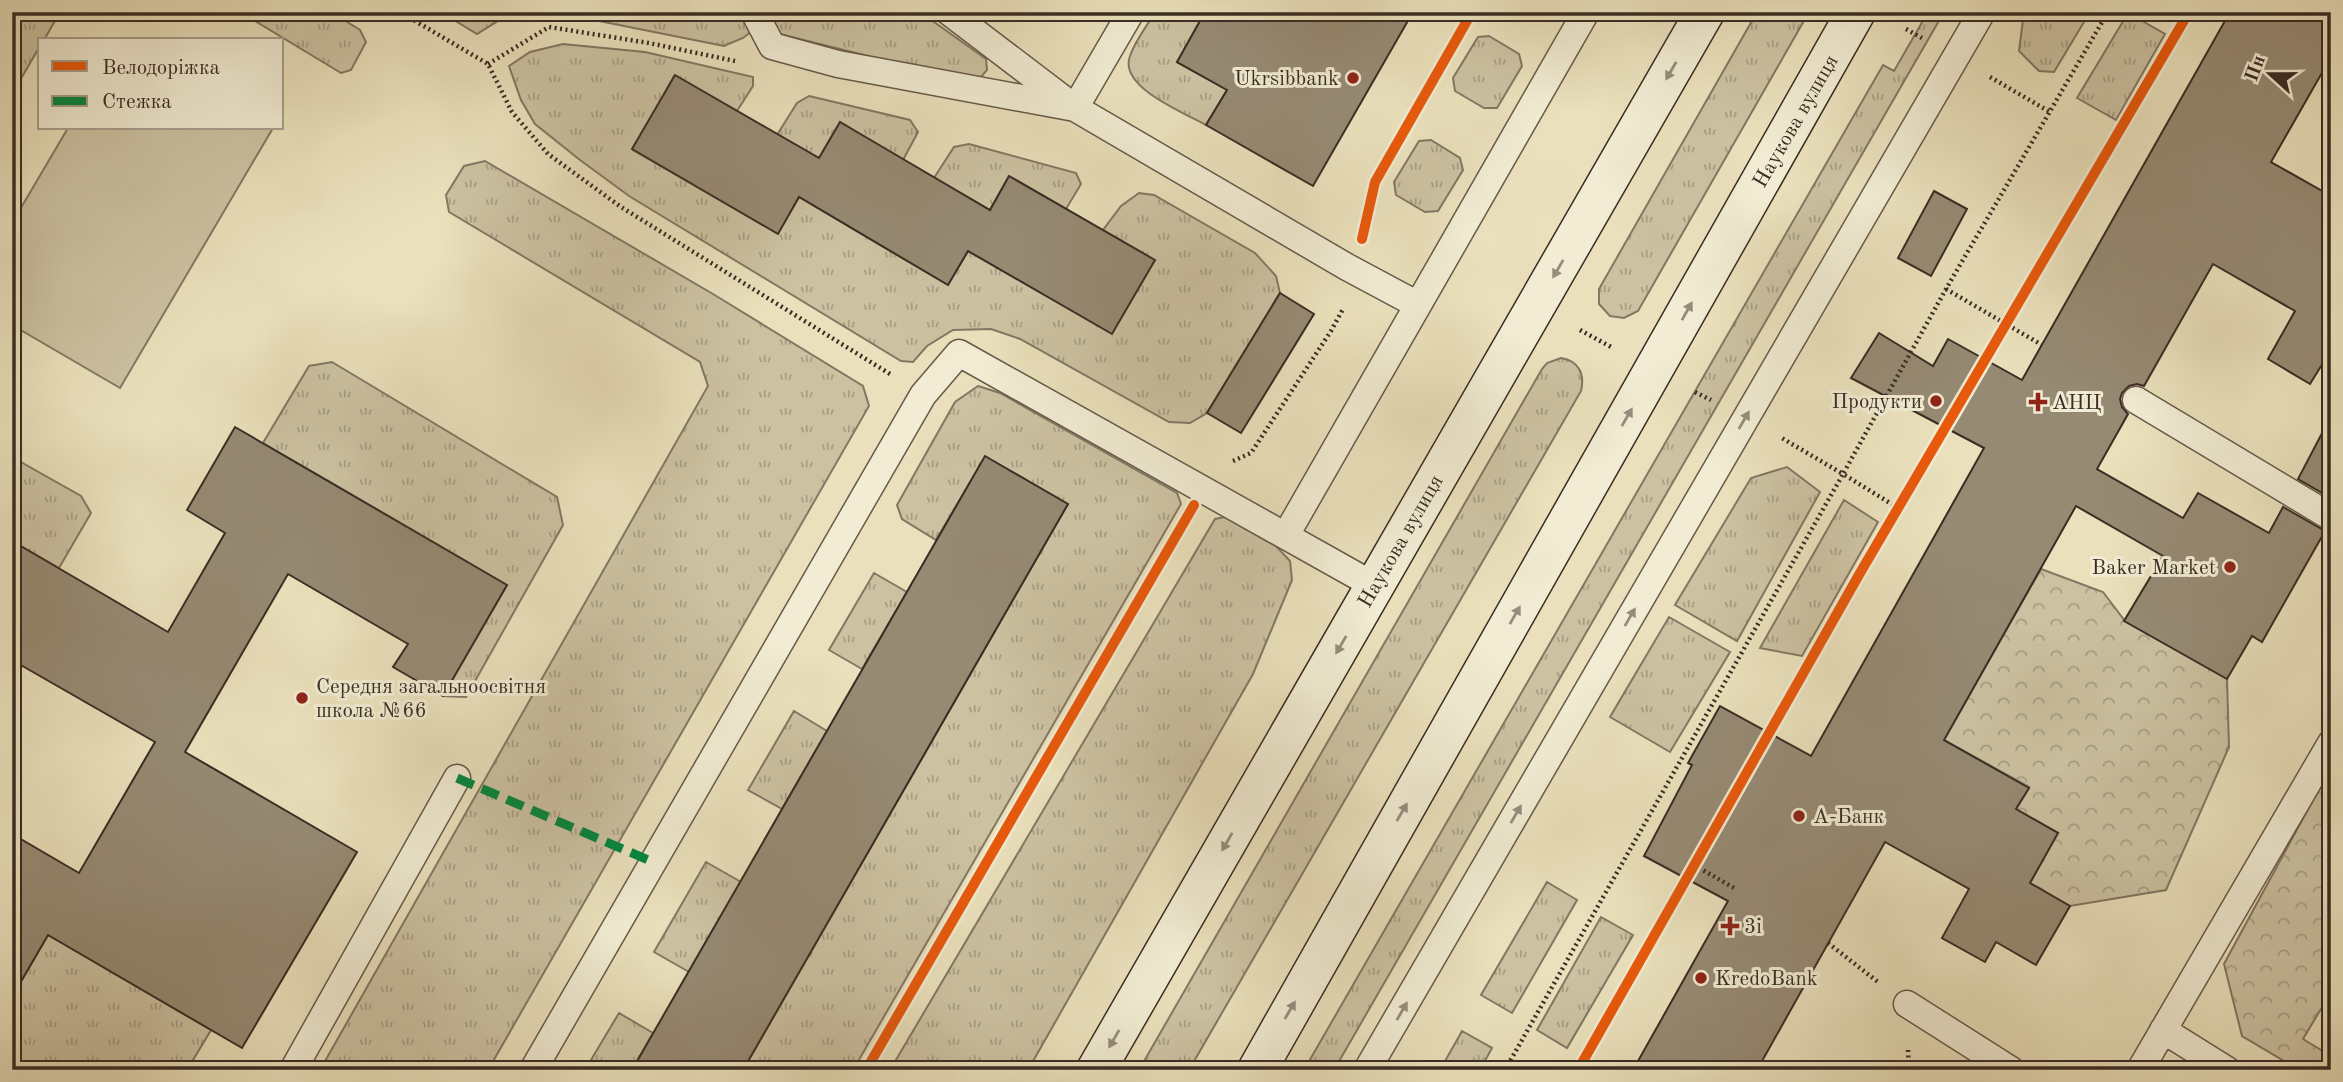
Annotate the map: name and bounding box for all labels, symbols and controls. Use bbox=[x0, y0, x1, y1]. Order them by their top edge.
legend bbox=[38, 38, 284, 130]
north arrow bbox=[2234, 38, 2304, 108]
street label: Наукова вулиця bbox=[1750, 52, 1843, 192]
text: Пн bbox=[2243, 53, 2270, 84]
text: Велодоріжка bbox=[102, 58, 220, 79]
one-way arrow bbox=[1665, 62, 1677, 81]
place label: Ukrsibbank bbox=[1234, 69, 1339, 90]
marker: Ukrsibbank bbox=[1345, 70, 1361, 86]
text: Стежка bbox=[102, 92, 172, 113]
one-way arrow bbox=[1551, 259, 1564, 278]
one-way arrow bbox=[1681, 301, 1693, 320]
place label: Продукти bbox=[1832, 392, 1922, 413]
marker: Продукти bbox=[1928, 393, 1944, 409]
place label: АНЦ bbox=[2052, 393, 2102, 414]
marker: АНЦ bbox=[2030, 394, 2046, 410]
one-way arrow bbox=[1621, 407, 1633, 426]
one-way arrow bbox=[1738, 411, 1750, 430]
street label: Наукова вулиця bbox=[1355, 472, 1448, 612]
place label: Baker Market bbox=[2092, 558, 2216, 579]
marker: Baker Market bbox=[2222, 559, 2238, 575]
one-way arrow bbox=[1509, 605, 1521, 624]
one-way arrow bbox=[1624, 608, 1636, 627]
one-way arrow bbox=[1334, 635, 1347, 654]
place label: Середня загальноосвітня школа №66 bbox=[316, 677, 546, 722]
marker: Середня загальноосвітня школа №66 bbox=[294, 690, 310, 706]
one-way arrow bbox=[1396, 803, 1409, 822]
one-way arrow bbox=[1510, 804, 1522, 824]
place label: А-Банк bbox=[1813, 807, 1885, 828]
marker: А-Банк bbox=[1791, 808, 1807, 824]
one-way arrow bbox=[1221, 832, 1233, 851]
place label: 3і bbox=[1744, 917, 1762, 938]
marker: 3і bbox=[1722, 918, 1738, 934]
place label: KredoBank bbox=[1715, 969, 1818, 990]
marker: KredoBank bbox=[1693, 970, 1709, 986]
one-way arrow bbox=[1284, 1001, 1296, 1020]
one-way arrow bbox=[1396, 1001, 1408, 1020]
one-way arrow bbox=[1108, 1029, 1120, 1049]

